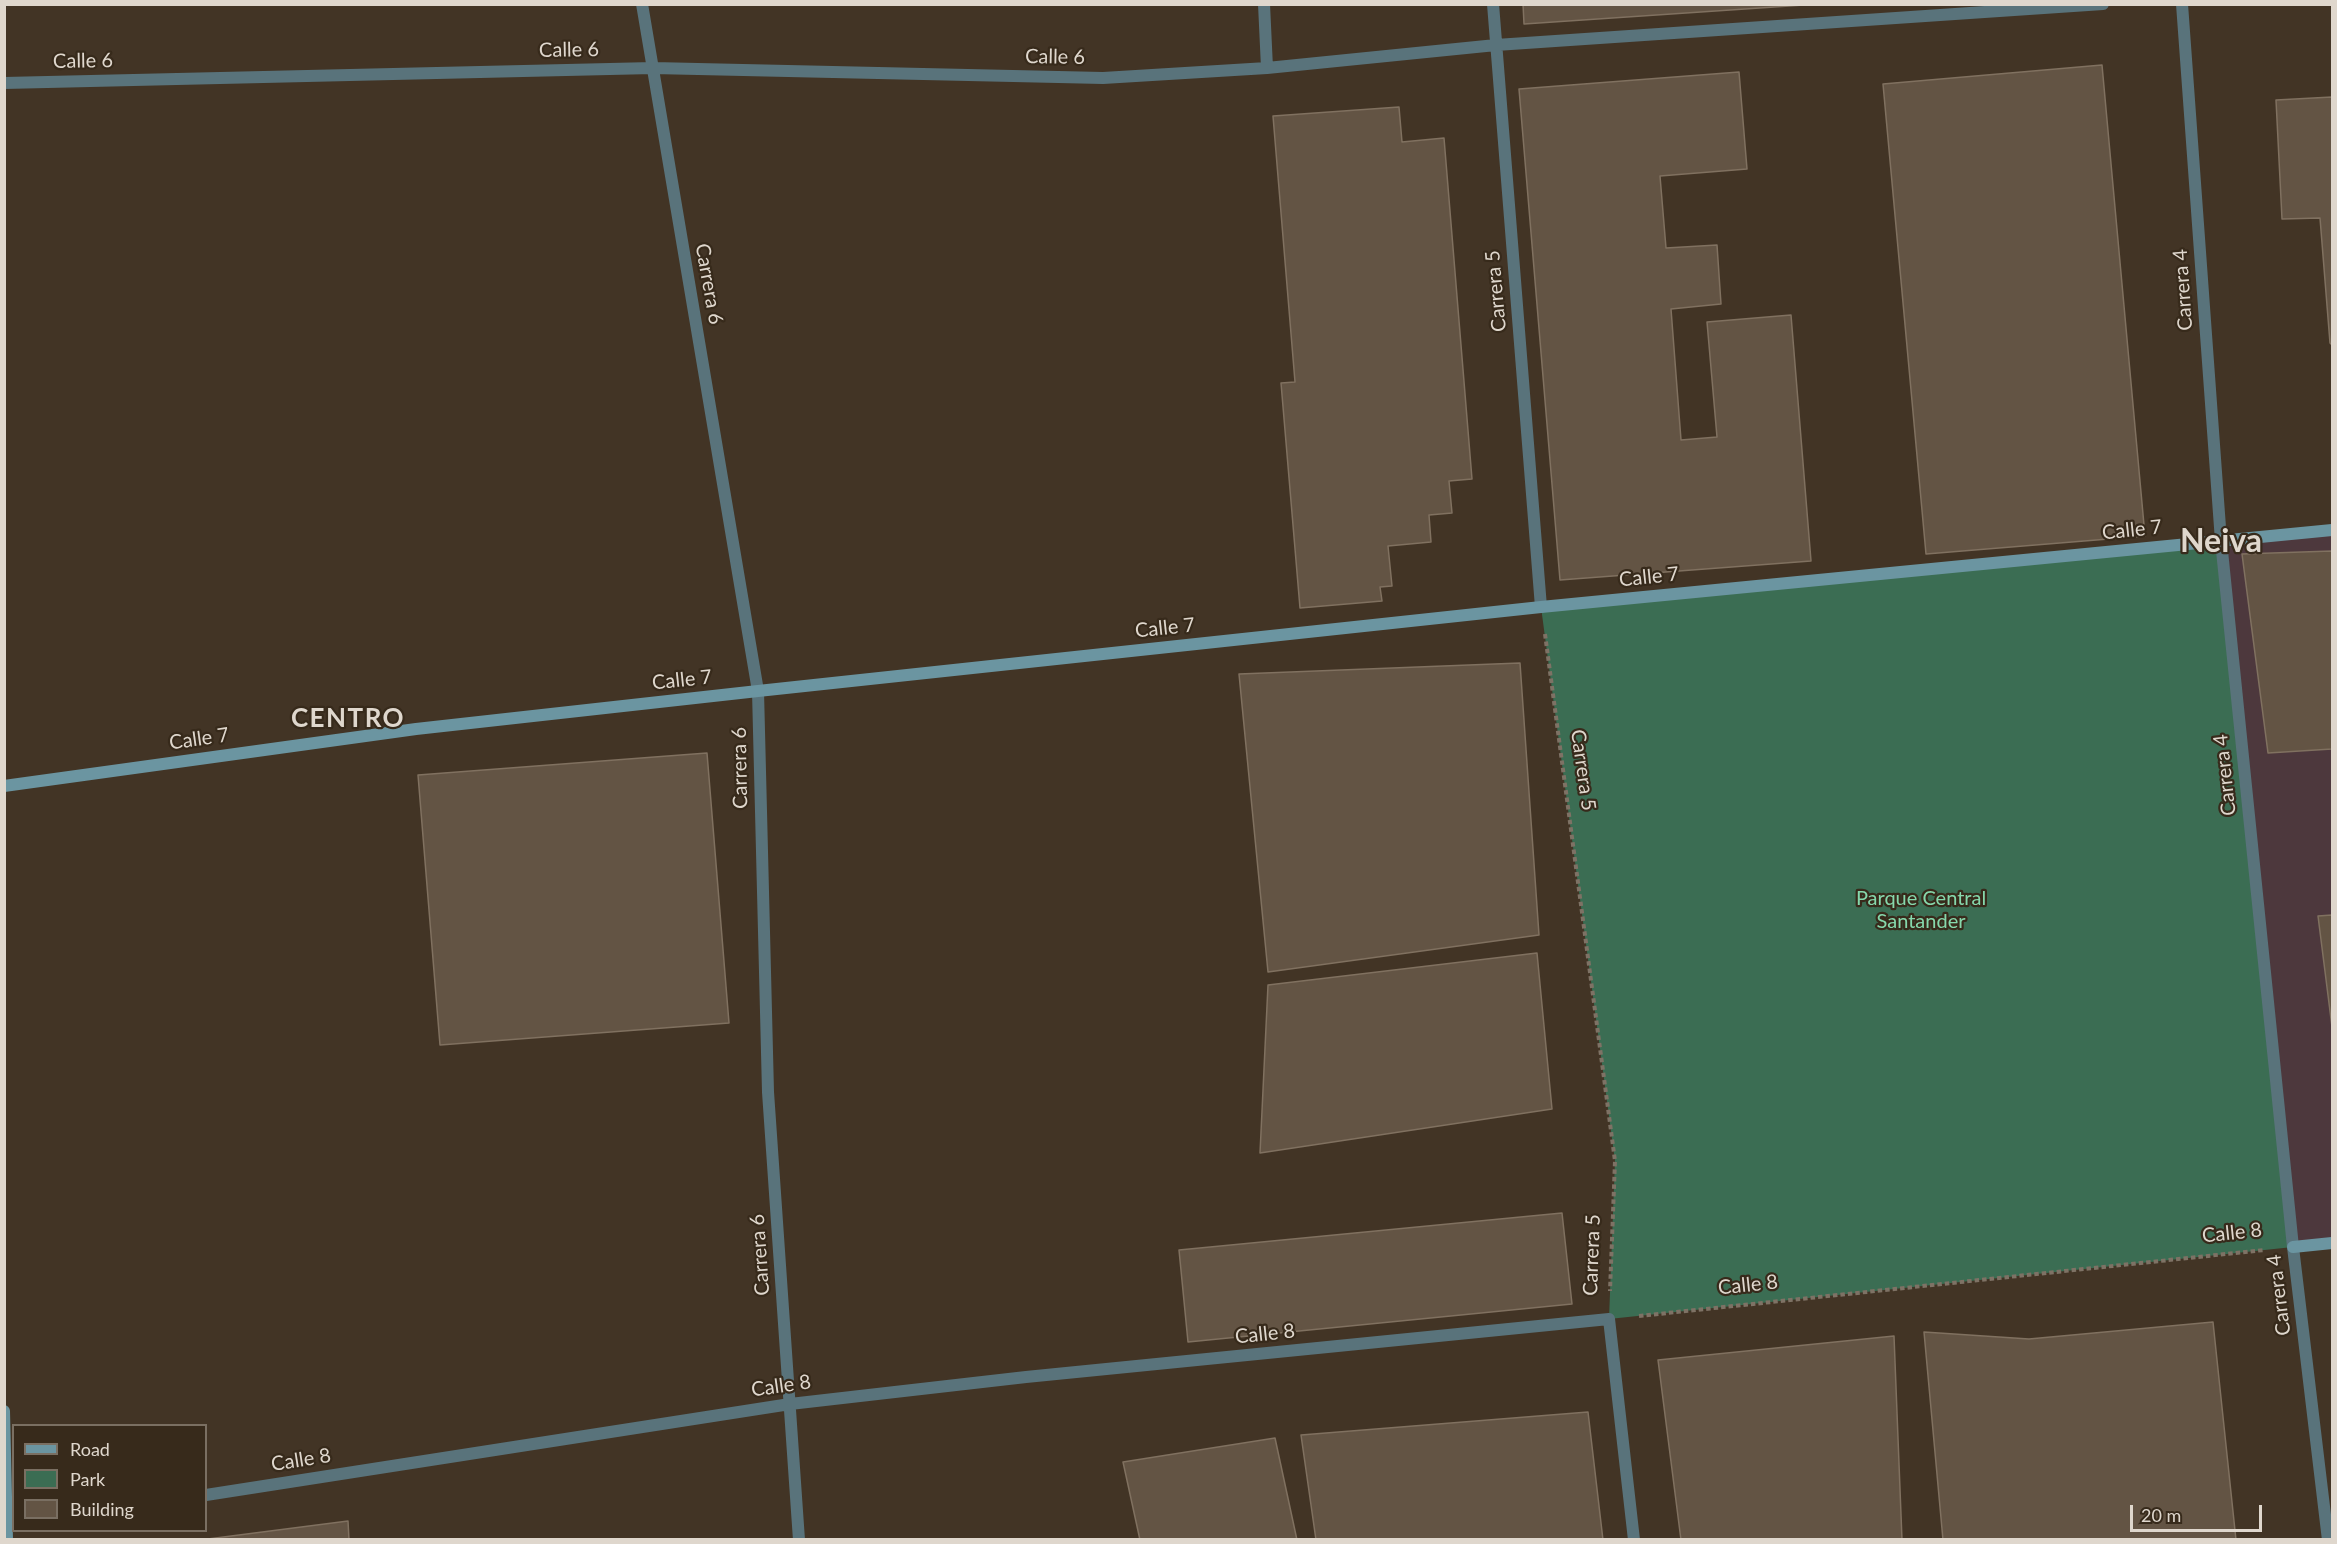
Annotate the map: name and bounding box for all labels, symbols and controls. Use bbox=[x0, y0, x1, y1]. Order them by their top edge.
street label: Calle 6 bbox=[539, 37, 599, 63]
street label: Calle 6 bbox=[1025, 44, 1085, 70]
street label: Calle 6 bbox=[53, 48, 113, 74]
street label: Carrera 6 bbox=[690, 242, 728, 326]
street label: Carrera 4 bbox=[2168, 248, 2198, 332]
street label: Carrera 5 bbox=[1480, 249, 1512, 333]
street label: Calle 7 bbox=[2101, 515, 2163, 545]
district label: Neiva bbox=[2180, 523, 2262, 561]
street label: Calle 7 bbox=[1618, 562, 1680, 592]
street label: Calle 7 bbox=[1134, 613, 1196, 643]
street label: Calle 7 bbox=[651, 665, 713, 695]
district label: CENTRO bbox=[291, 703, 405, 735]
street label: Calle 7 bbox=[168, 723, 230, 755]
street label: Carrera 6 bbox=[727, 727, 753, 809]
street label: Carrera 5 bbox=[1565, 728, 1601, 812]
street label: Carrera 4 bbox=[2209, 733, 2241, 817]
park label: Parque Central Santander bbox=[1856, 887, 1986, 934]
street label: Carrera 6 bbox=[745, 1213, 775, 1297]
street label: Carrera 5 bbox=[1579, 1214, 1605, 1296]
street label: Calle 8 bbox=[2201, 1218, 2263, 1248]
street label: Carrera 4 bbox=[2262, 1253, 2296, 1337]
street label: Calle 8 bbox=[1717, 1270, 1779, 1300]
street label: Calle 8 bbox=[1234, 1319, 1296, 1349]
street label: Calle 8 bbox=[750, 1370, 812, 1402]
legend bbox=[12, 1424, 207, 1532]
text: Road bbox=[70, 1438, 110, 1460]
street label: Calle 8 bbox=[269, 1443, 333, 1477]
text: Park bbox=[70, 1468, 105, 1490]
scale bar bbox=[2133, 1493, 2265, 1531]
text: Building bbox=[70, 1498, 134, 1520]
text: 20 m bbox=[2141, 1504, 2181, 1526]

